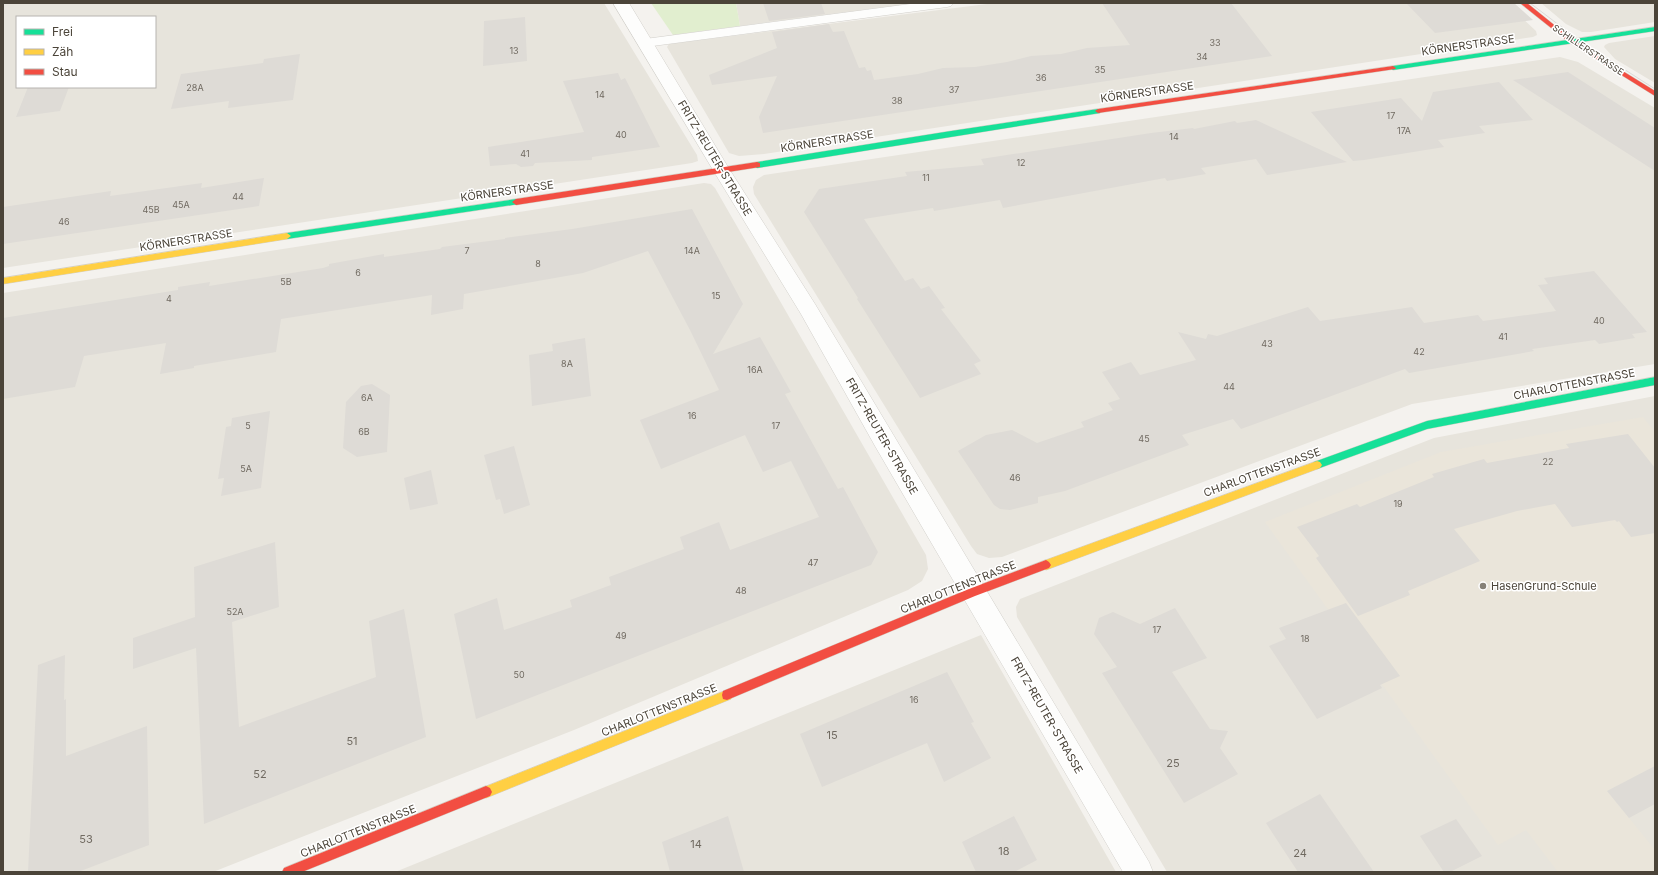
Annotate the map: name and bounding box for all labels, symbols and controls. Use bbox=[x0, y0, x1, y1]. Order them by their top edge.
legend bbox=[16, 16, 156, 88]
street label: SCHILLERSTRASSE bbox=[1551, 22, 1626, 77]
text: Frei bbox=[52, 24, 73, 39]
street label: KÖRNERSTRASSE bbox=[1420, 32, 1516, 58]
house number: 33 bbox=[1209, 37, 1221, 48]
text: Zäh bbox=[52, 44, 73, 59]
house number: 13 bbox=[509, 45, 519, 56]
house number: 34 bbox=[1196, 51, 1208, 62]
text: Stau bbox=[52, 64, 78, 79]
house number: 35 bbox=[1094, 64, 1106, 75]
house number: 36 bbox=[1035, 72, 1047, 83]
street label: KÖRNERSTRASSE bbox=[1099, 79, 1195, 105]
house number: 28A bbox=[186, 82, 204, 93]
house number: 37 bbox=[949, 84, 959, 95]
house number: 14 bbox=[595, 89, 605, 100]
house number: 38 bbox=[891, 95, 903, 106]
street label: FRITZ-REUTER-STRASSE bbox=[675, 98, 755, 218]
house number: 17 bbox=[1387, 110, 1395, 121]
house number: 17A bbox=[1397, 125, 1411, 136]
street label: KÖRNERSTRASSE bbox=[779, 127, 875, 155]
house number: 40 bbox=[615, 129, 627, 140]
house number: 14 bbox=[1169, 131, 1179, 142]
house number: 41 bbox=[520, 148, 530, 159]
house number: 12 bbox=[1016, 157, 1026, 168]
house number: 11 bbox=[922, 172, 930, 183]
street label: KÖRNERSTRASSE bbox=[459, 178, 555, 204]
house number: 44 bbox=[232, 191, 244, 202]
house number: 45A bbox=[172, 199, 190, 210]
house number: 45B bbox=[142, 204, 160, 215]
house number: 46 bbox=[58, 216, 70, 227]
street label: KÖRNERSTRASSE bbox=[138, 226, 234, 254]
house number: 7 bbox=[464, 245, 470, 256]
house number: 14A bbox=[684, 245, 700, 256]
house number: 8 bbox=[535, 258, 541, 269]
house number: 6 bbox=[355, 267, 361, 278]
house number: 5B bbox=[280, 276, 292, 287]
house number: 15 bbox=[711, 290, 721, 301]
house number: 4 bbox=[166, 293, 172, 304]
house number: 40 bbox=[1593, 315, 1605, 326]
house number: 41 bbox=[1498, 331, 1508, 342]
house number: 43 bbox=[1261, 338, 1273, 349]
house number: 42 bbox=[1413, 346, 1425, 357]
house number: 8A bbox=[561, 358, 573, 369]
house number: 16A bbox=[747, 364, 763, 375]
street label: CHARLOTTENSTRASSE bbox=[1512, 365, 1636, 403]
street label: FRITZ-REUTER-STRASSE bbox=[843, 375, 921, 497]
house number: 44 bbox=[1223, 381, 1235, 392]
house number: 6A bbox=[361, 392, 373, 403]
house number: 16 bbox=[687, 410, 697, 421]
house number: 5 bbox=[245, 420, 251, 431]
house number: 17 bbox=[772, 420, 780, 431]
house number: 6B bbox=[358, 426, 370, 437]
house number: 45 bbox=[1138, 433, 1150, 444]
street label: CHARLOTTENSTRASSE bbox=[1202, 444, 1322, 500]
house number: 22 bbox=[1543, 456, 1553, 467]
house number: 5A bbox=[240, 463, 252, 474]
house number: 46 bbox=[1009, 472, 1021, 483]
house number: 19 bbox=[1393, 498, 1403, 509]
house number: 47 bbox=[808, 557, 818, 568]
street label: CHARLOTTENSTRASSE bbox=[898, 557, 1018, 617]
place label: HasenGrund-Schule bbox=[1491, 579, 1597, 593]
marker: HasenGrund-Schule bbox=[1478, 581, 1488, 591]
house number: 48 bbox=[735, 585, 747, 596]
house number: 52A bbox=[226, 606, 244, 617]
house number: 17 bbox=[1153, 624, 1161, 635]
house number: 49 bbox=[615, 630, 627, 641]
house number: 18 bbox=[1300, 633, 1310, 644]
street label: FRITZ-REUTER-STRASSE bbox=[1008, 654, 1086, 776]
house number: 50 bbox=[513, 669, 525, 680]
street label: CHARLOTTENSTRASSE bbox=[599, 680, 719, 740]
house number: 16 bbox=[909, 694, 919, 705]
house number: 15 bbox=[826, 728, 838, 742]
house number: 51 bbox=[346, 734, 358, 748]
house number: 25 bbox=[1166, 756, 1180, 770]
house number: 52 bbox=[253, 767, 267, 781]
street label: CHARLOTTENSTRASSE bbox=[298, 801, 418, 861]
house number: 53 bbox=[79, 832, 93, 846]
house number: 14 bbox=[690, 837, 702, 851]
house number: 18 bbox=[998, 844, 1010, 858]
house number: 24 bbox=[1293, 846, 1307, 860]

